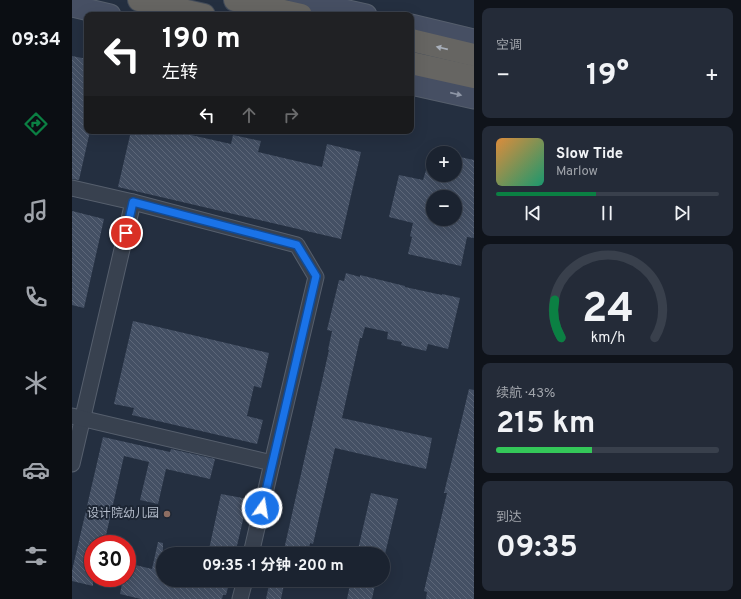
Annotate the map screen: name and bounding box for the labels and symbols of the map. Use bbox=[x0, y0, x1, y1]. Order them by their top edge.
one-way arrow bbox=[436, 44, 449, 50]
one-way arrow bbox=[450, 91, 462, 97]
pin bbox=[109, 216, 143, 250]
position arrow bbox=[241, 487, 283, 529]
place label: 设计院幼儿园 bbox=[87, 506, 159, 522]
marker: 设计院幼儿园 bbox=[162, 509, 172, 519]
speed limit sign: 30 bbox=[84, 535, 136, 587]

